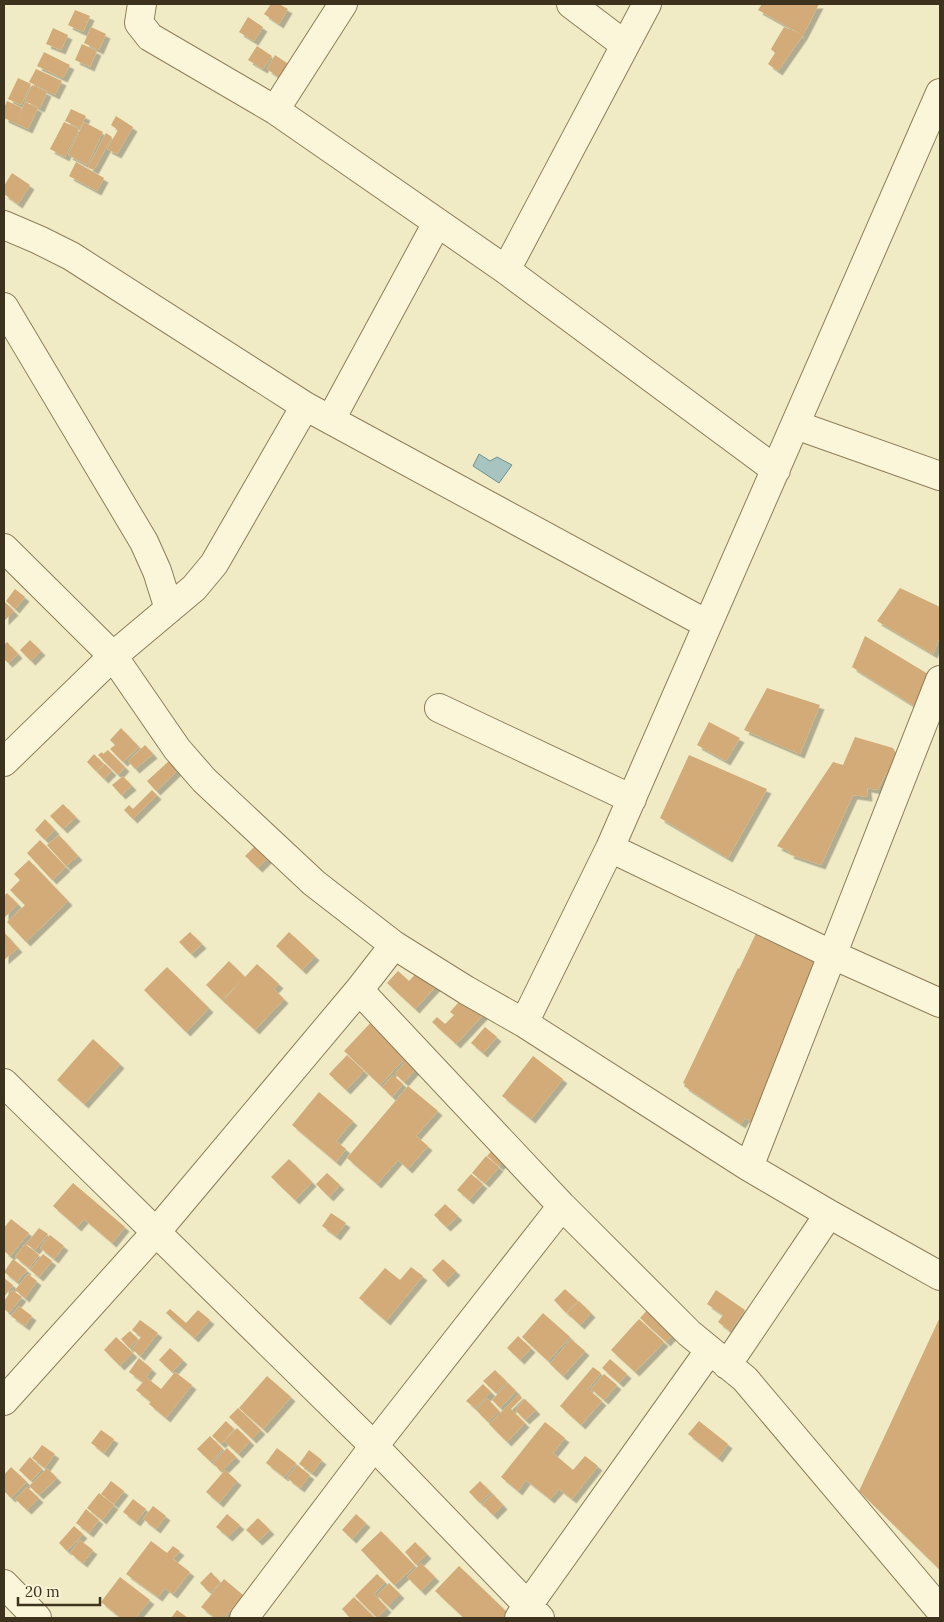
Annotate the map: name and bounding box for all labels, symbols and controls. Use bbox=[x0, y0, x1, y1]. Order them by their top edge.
scale bar bbox=[18, 1574, 100, 1606]
text: 20 m bbox=[25, 1582, 60, 1601]

